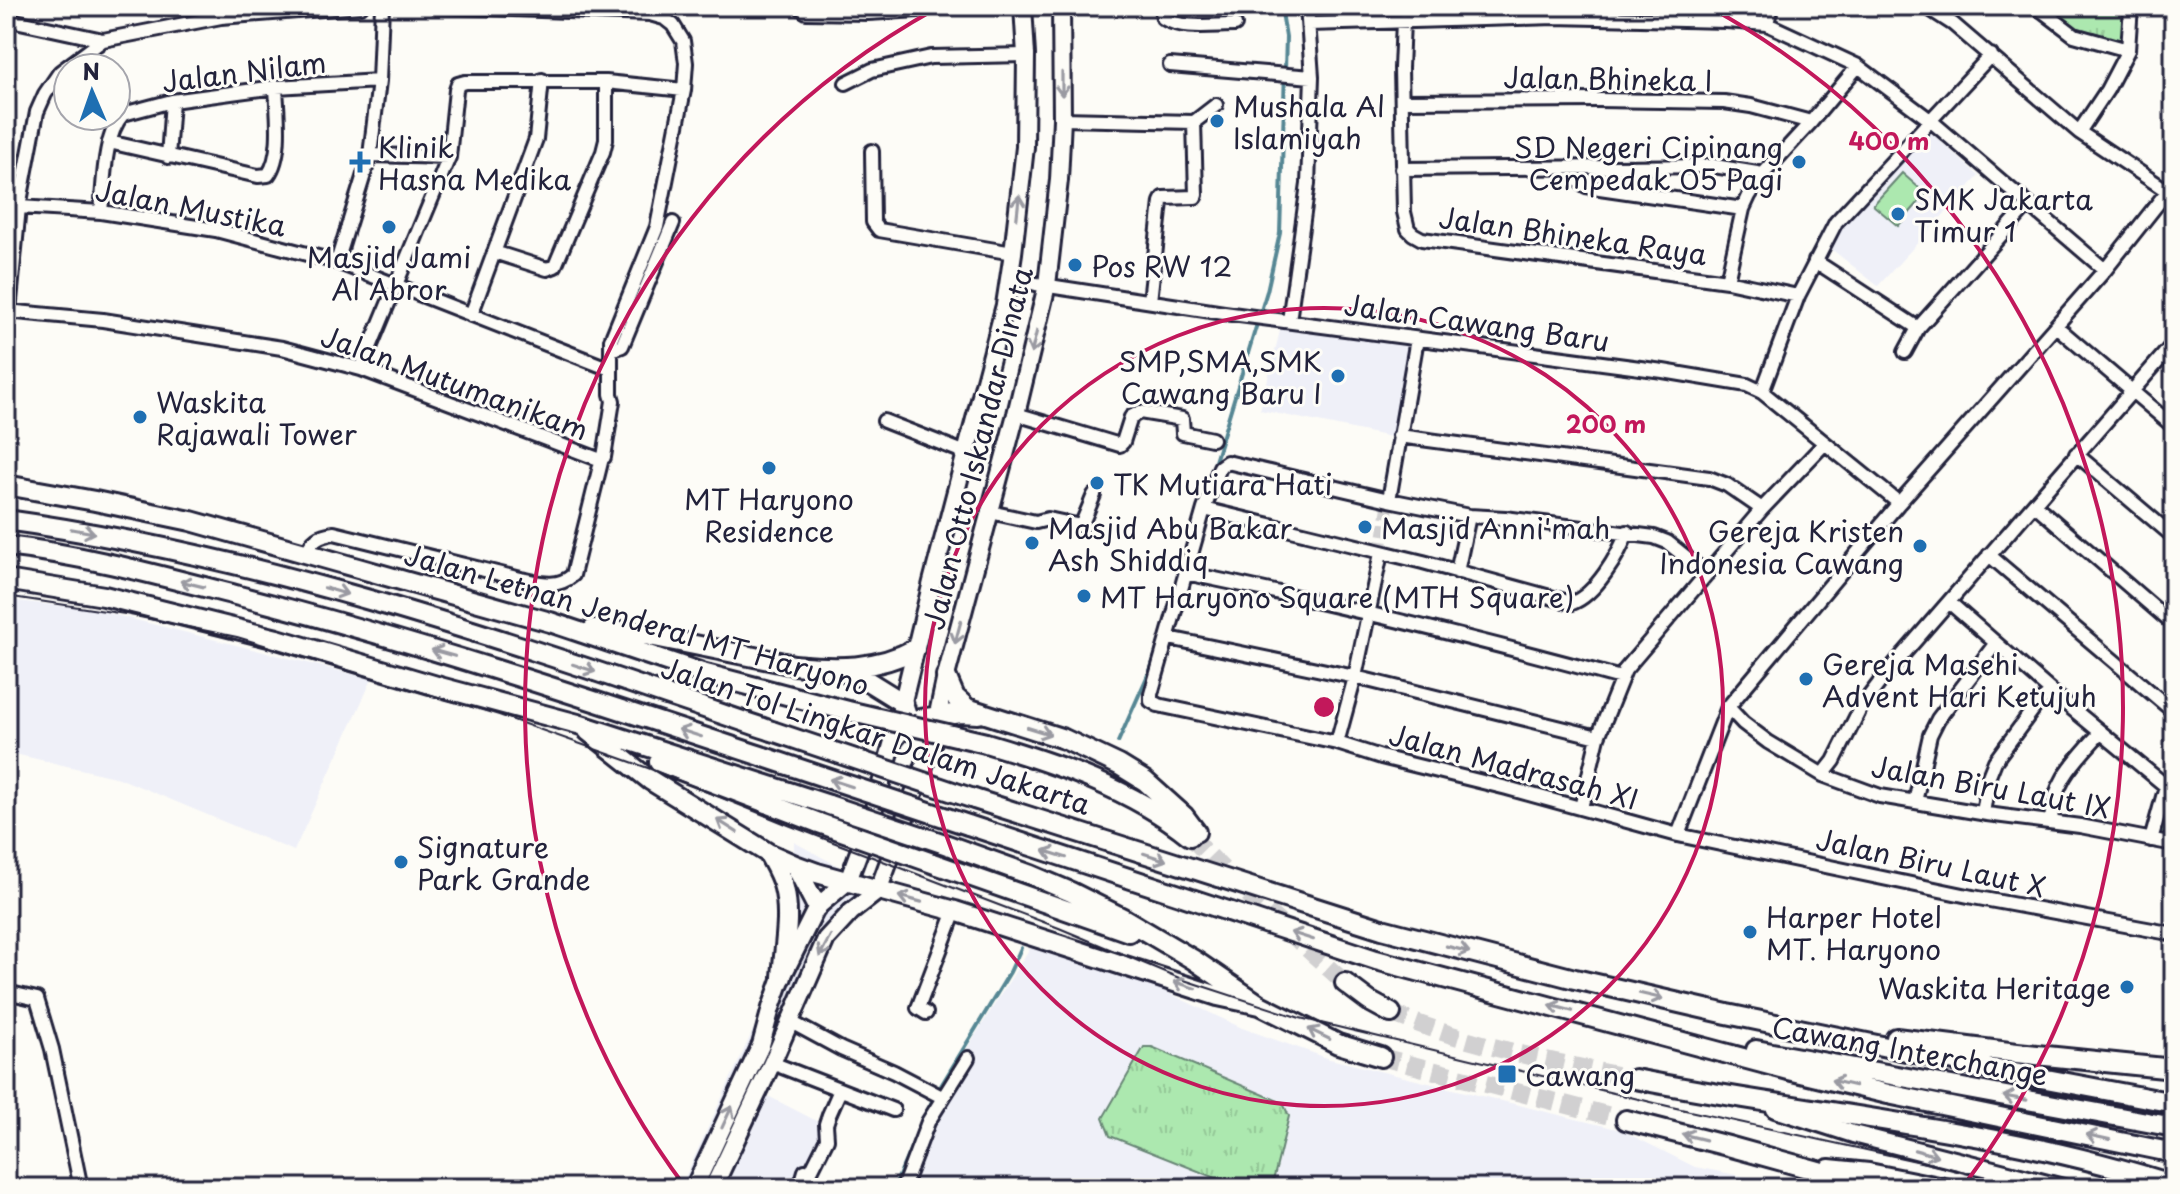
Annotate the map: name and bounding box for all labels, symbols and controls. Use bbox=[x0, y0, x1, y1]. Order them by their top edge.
street label: Jalan Nilam bbox=[159, 40, 329, 102]
north arrow bbox=[52, 52, 132, 132]
text: N bbox=[82, 54, 101, 87]
street label: Jalan Bhineka I bbox=[1503, 55, 1713, 101]
one-way arrow bbox=[1054, 70, 1070, 97]
place label: Mushala Al Islamiyah bbox=[1233, 84, 1385, 159]
marker: Mushala Al Islamiyah bbox=[1208, 112, 1226, 130]
text: 400 m bbox=[1848, 122, 1930, 158]
place label: Klinik Hasna Medika bbox=[378, 125, 572, 200]
place label: SD Negeri Cipinang Cempedak 05 Pagi bbox=[1514, 125, 1783, 200]
marker: Klinik Hasna Medika bbox=[349, 151, 371, 173]
marker: SD Negeri Cipinang Cempedak 05 Pagi bbox=[1790, 153, 1808, 171]
street label: Jalan Mustika bbox=[92, 167, 290, 247]
place label: SMK Jakarta Timur 1 bbox=[1914, 177, 2093, 252]
one-way arrow bbox=[1011, 194, 1026, 221]
street label: Jalan Bhineka Raya bbox=[1436, 195, 1710, 275]
marker: SMK Jakarta Timur 1 bbox=[1889, 205, 1907, 223]
marker: Masjid Jami Al Abror bbox=[380, 218, 398, 236]
place label: Masjid Jami Al Abror bbox=[307, 235, 471, 310]
place label: Pos RW 12 bbox=[1091, 244, 1232, 287]
marker: Pos RW 12 bbox=[1066, 256, 1084, 274]
street label: Jalan Otto Iskandar Dinata bbox=[911, 262, 1043, 634]
street label: Jalan Cawang Baru bbox=[1342, 282, 1612, 362]
street label: Jalan Mutumanikam bbox=[315, 314, 595, 450]
one-way arrow bbox=[1025, 328, 1040, 354]
place label: SMP,SMA,SMK Cawang Baru I bbox=[1119, 339, 1322, 414]
marker: SMP,SMA,SMK Cawang Baru I bbox=[1329, 367, 1347, 385]
place label: Waskita Rajawali Tower bbox=[156, 380, 357, 455]
text: 200 m bbox=[1566, 405, 1646, 441]
marker: Waskita Rajawali Tower bbox=[131, 408, 149, 426]
marker: MT Haryono Residence bbox=[760, 459, 778, 477]
place label: TK Mutiara Hati bbox=[1113, 462, 1333, 505]
marker: TK Mutiara Hati bbox=[1088, 474, 1106, 492]
place label: MT Haryono Residence bbox=[684, 477, 854, 552]
place label: Masjid Abu Bakar Ash Shiddiq bbox=[1048, 506, 1292, 581]
place label: Masjid Anni'mah bbox=[1381, 506, 1610, 549]
place label: Gereja Kristen Indonesia Cawang bbox=[1659, 509, 1904, 584]
marker: Masjid Anni'mah bbox=[1356, 518, 1374, 536]
one-way arrow bbox=[70, 524, 95, 539]
street label: Jalan Letnan Jenderal MT Haryono bbox=[399, 532, 875, 706]
marker: Masjid Abu Bakar Ash Shiddiq bbox=[1023, 534, 1041, 552]
marker: Gereja Kristen Indonesia Cawang bbox=[1911, 537, 1929, 555]
one-way arrow bbox=[180, 575, 206, 590]
place label: MT Haryono Square (MTH Square) bbox=[1100, 575, 1575, 618]
one-way arrow bbox=[322, 584, 348, 599]
marker: MT Haryono Square (MTH Square) bbox=[1075, 587, 1093, 605]
one-way arrow bbox=[950, 619, 965, 645]
place label: Gereja Masehi Advent Hari Ketujuh bbox=[1822, 642, 2097, 717]
one-way arrow bbox=[430, 645, 456, 660]
street label: Jalan Tol Lingkar Dalam Jakarta bbox=[656, 645, 1097, 825]
one-way arrow bbox=[571, 661, 597, 676]
marker: Gereja Masehi Advent Hari Ketujuh bbox=[1797, 670, 1815, 688]
centre of rings bbox=[1310, 693, 1338, 721]
street label: Jalan Madrasah XI bbox=[1385, 712, 1643, 820]
one-way arrow bbox=[678, 724, 703, 739]
one-way arrow bbox=[1026, 725, 1051, 740]
street label: Jalan Biru Laut IX bbox=[1868, 744, 2114, 828]
one-way arrow bbox=[828, 774, 853, 789]
street label: Jalan Biru Laut X bbox=[1812, 817, 2050, 907]
one-way arrow bbox=[716, 818, 739, 834]
place label: Signature Park Grande bbox=[417, 825, 591, 900]
one-way arrow bbox=[1043, 846, 1069, 861]
one-way arrow bbox=[1142, 850, 1167, 865]
marker: Signature Park Grande bbox=[392, 853, 410, 871]
one-way arrow bbox=[897, 891, 923, 906]
place label: Harper Hotel MT. Haryono bbox=[1766, 895, 1942, 970]
marker: Harper Hotel MT. Haryono bbox=[1741, 923, 1759, 941]
one-way arrow bbox=[1290, 927, 1315, 942]
one-way arrow bbox=[816, 933, 832, 957]
one-way arrow bbox=[1444, 942, 1470, 957]
place label: Waskita Heritage bbox=[1878, 966, 2111, 1009]
one-way arrow bbox=[1172, 977, 1198, 992]
marker: Waskita Heritage bbox=[2118, 978, 2136, 996]
one-way arrow bbox=[1637, 989, 1663, 1004]
one-way arrow bbox=[1548, 1000, 1574, 1015]
street label: Cawang Interchange bbox=[1769, 1005, 2051, 1095]
one-way arrow bbox=[1308, 1026, 1332, 1042]
place label: Cawang bbox=[1525, 1053, 1635, 1096]
marker: Cawang bbox=[1496, 1063, 1518, 1085]
one-way arrow bbox=[1831, 1075, 1857, 1090]
one-way arrow bbox=[2002, 1089, 2028, 1104]
one-way arrow bbox=[720, 1106, 735, 1130]
one-way arrow bbox=[2086, 1128, 2111, 1143]
one-way arrow bbox=[1682, 1129, 1708, 1144]
one-way arrow bbox=[1912, 1146, 1938, 1161]

